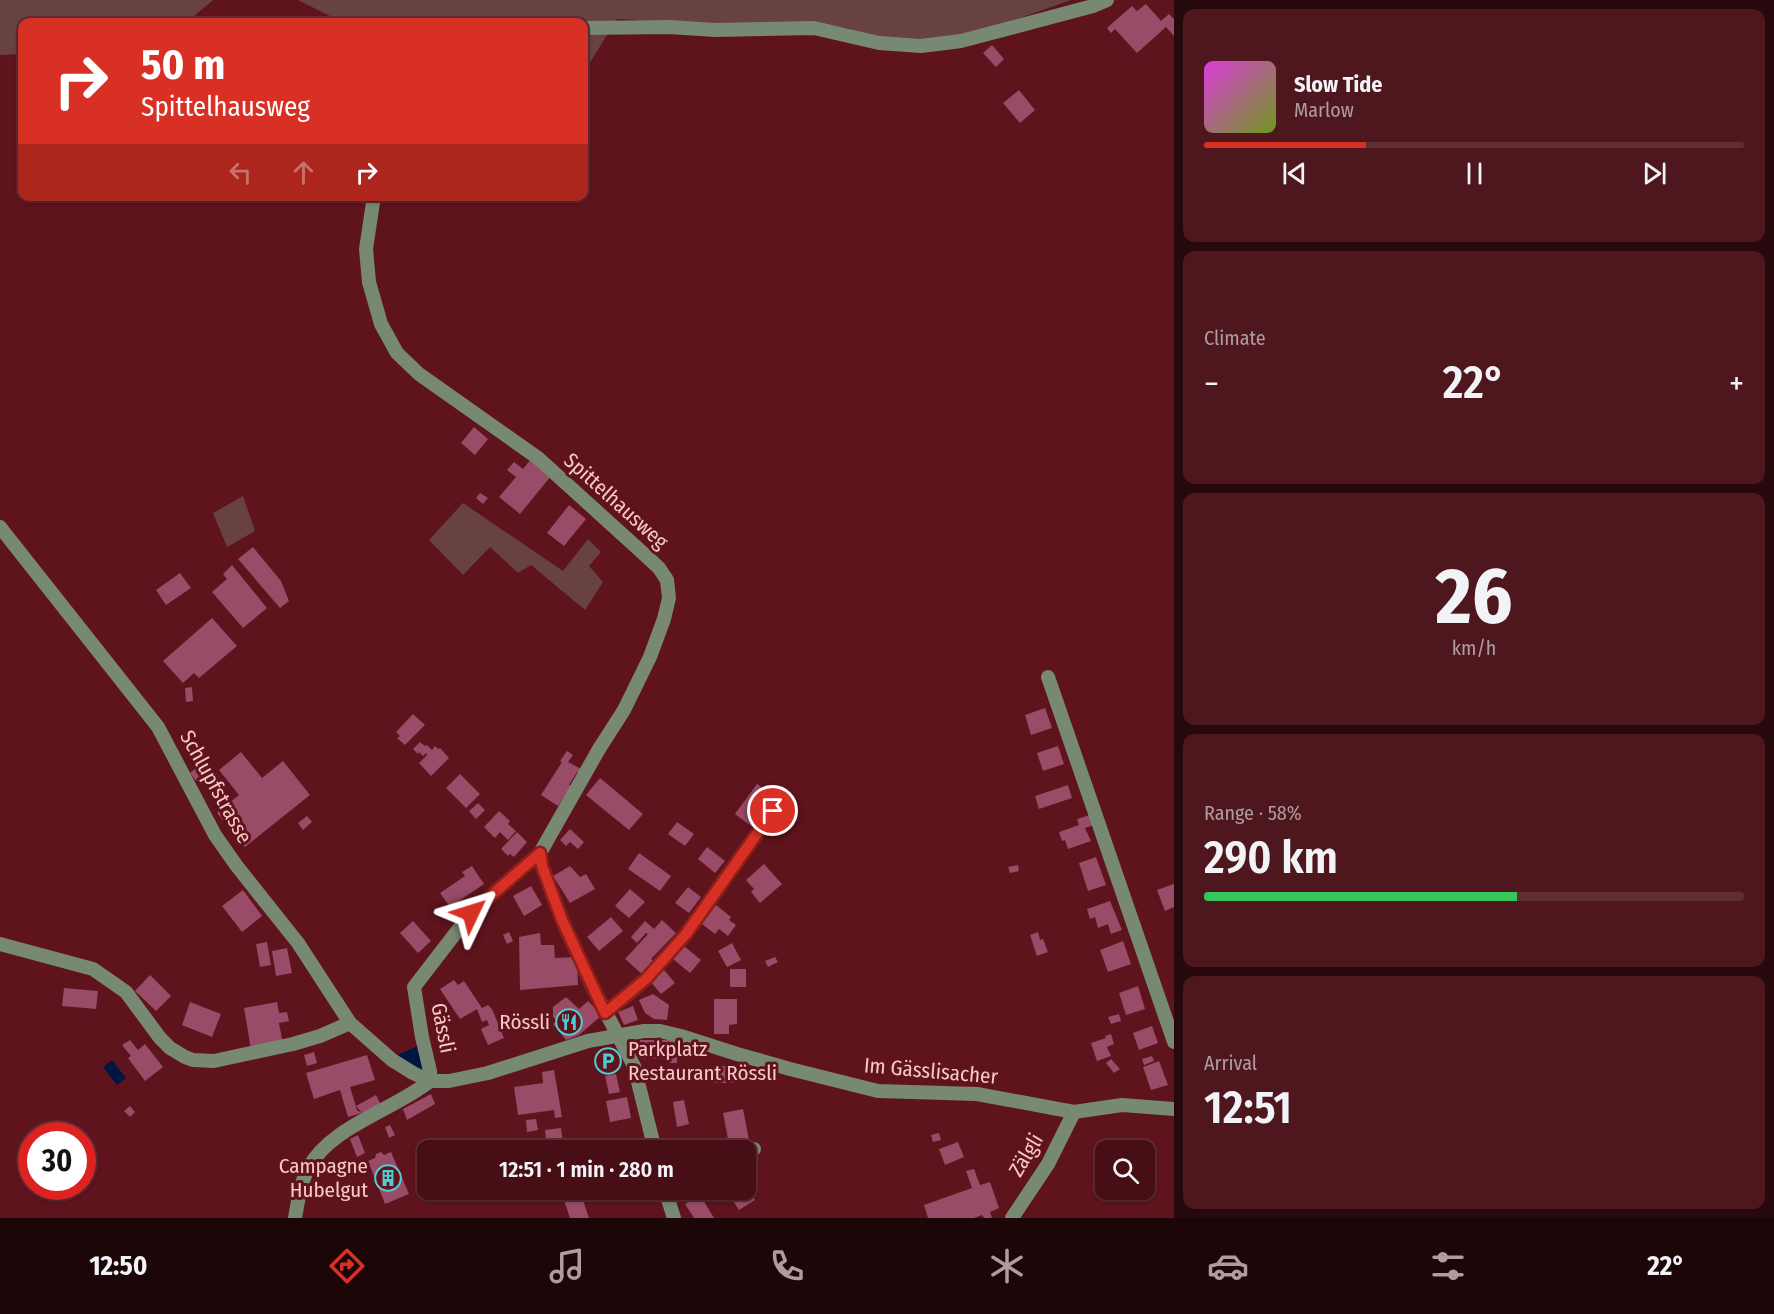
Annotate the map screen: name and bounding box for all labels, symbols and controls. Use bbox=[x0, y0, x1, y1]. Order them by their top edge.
text: 50 m bbox=[141, 40, 225, 90]
icon: right bbox=[42, 42, 120, 120]
text: Slow Tide bbox=[1294, 71, 1382, 98]
text: Spittelhausweg bbox=[141, 91, 310, 123]
text: Marlow bbox=[1294, 98, 1354, 122]
icon: left bbox=[224, 156, 257, 189]
icon: ahead bbox=[287, 156, 320, 189]
icon: right bbox=[350, 156, 383, 189]
icon: previous bbox=[1278, 157, 1311, 190]
icon: pause bbox=[1458, 157, 1491, 190]
icon: next bbox=[1638, 157, 1671, 190]
text: Climate bbox=[1204, 326, 1266, 350]
text: 22° bbox=[1443, 356, 1505, 410]
text: − bbox=[1204, 364, 1219, 404]
text: + bbox=[1729, 364, 1744, 404]
street label: Spittelhausweg bbox=[558, 447, 674, 555]
text: 26 bbox=[1436, 550, 1512, 644]
text: km/h bbox=[1452, 636, 1496, 660]
street label: Schlupfstrasse bbox=[174, 726, 258, 848]
pin bbox=[747, 785, 798, 836]
icon: arrive bbox=[756, 794, 789, 827]
text: Range · 58% bbox=[1204, 801, 1302, 825]
text: 290 km bbox=[1204, 831, 1338, 885]
position arrow bbox=[439, 881, 503, 945]
street label: Gässli bbox=[425, 1001, 461, 1055]
restaurant icon: Rössli bbox=[554, 1007, 584, 1037]
place label: Rössli bbox=[499, 1009, 550, 1035]
place label: Parkplatz Restaurant Rössli bbox=[628, 1036, 777, 1086]
parking icon: Parkplatz Restaurant Rössli bbox=[593, 1046, 623, 1076]
text: Arrival bbox=[1204, 1051, 1257, 1075]
street label: Im Gässlisacher bbox=[863, 1052, 1000, 1090]
text: 12:51 bbox=[1204, 1081, 1292, 1135]
speed limit sign: 30 bbox=[18, 1122, 96, 1200]
street label: Zälgli bbox=[1003, 1129, 1049, 1181]
map controls bbox=[1095, 1140, 1155, 1200]
button: search bbox=[1095, 1140, 1155, 1200]
place label: Campagne Hubelgut bbox=[279, 1153, 368, 1203]
text: 12:51 · 1 min · 280 m bbox=[499, 1156, 674, 1183]
building icon: Campagne Hubelgut bbox=[373, 1163, 403, 1193]
icon: directions bbox=[326, 1245, 368, 1287]
icon: music bbox=[546, 1245, 588, 1287]
icon: phone bbox=[766, 1245, 808, 1287]
icon: climate bbox=[986, 1245, 1028, 1287]
icon: car bbox=[1207, 1245, 1249, 1287]
icon: filters bbox=[1427, 1245, 1469, 1287]
text: 12:50 bbox=[89, 1250, 147, 1282]
text: 22° bbox=[1647, 1250, 1685, 1282]

